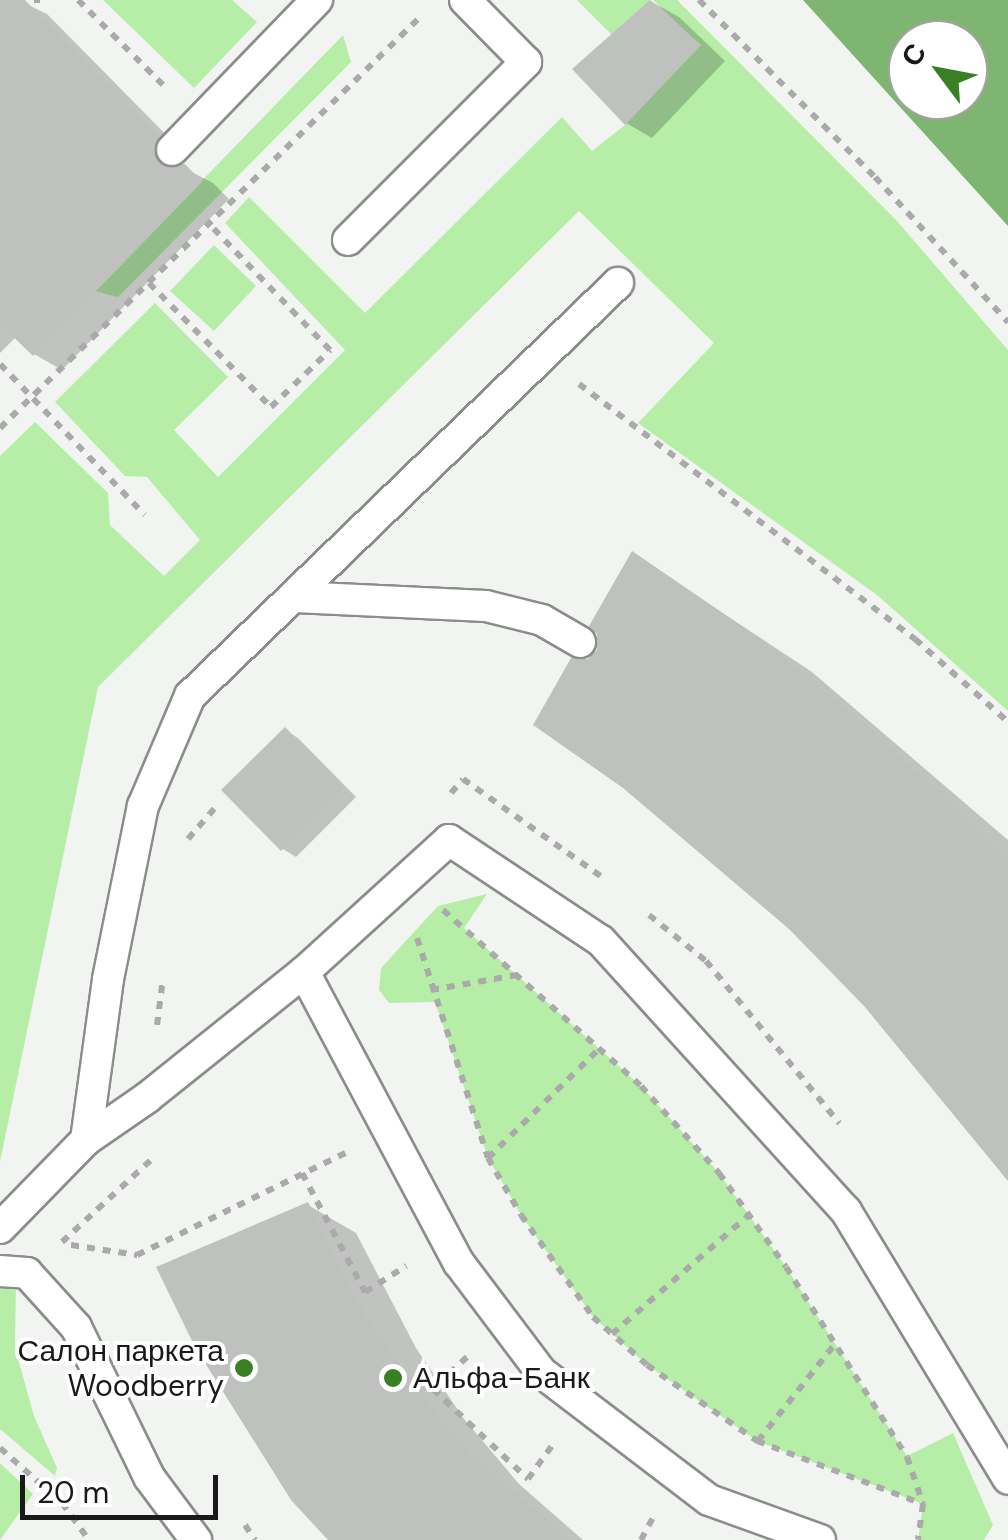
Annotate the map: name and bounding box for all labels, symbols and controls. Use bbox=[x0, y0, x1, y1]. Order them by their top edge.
north arrow bbox=[888, 20, 988, 120]
text: С bbox=[893, 37, 935, 73]
place label: Салон паркета Woodberry bbox=[17, 1333, 224, 1404]
marker: Салон паркета Woodberry bbox=[233, 1357, 255, 1379]
place label: Альфа-Банк bbox=[413, 1360, 590, 1396]
marker: Альфа-Банк bbox=[382, 1367, 404, 1389]
scale bar bbox=[25, 1455, 222, 1517]
text: 20 m bbox=[37, 1473, 109, 1512]

